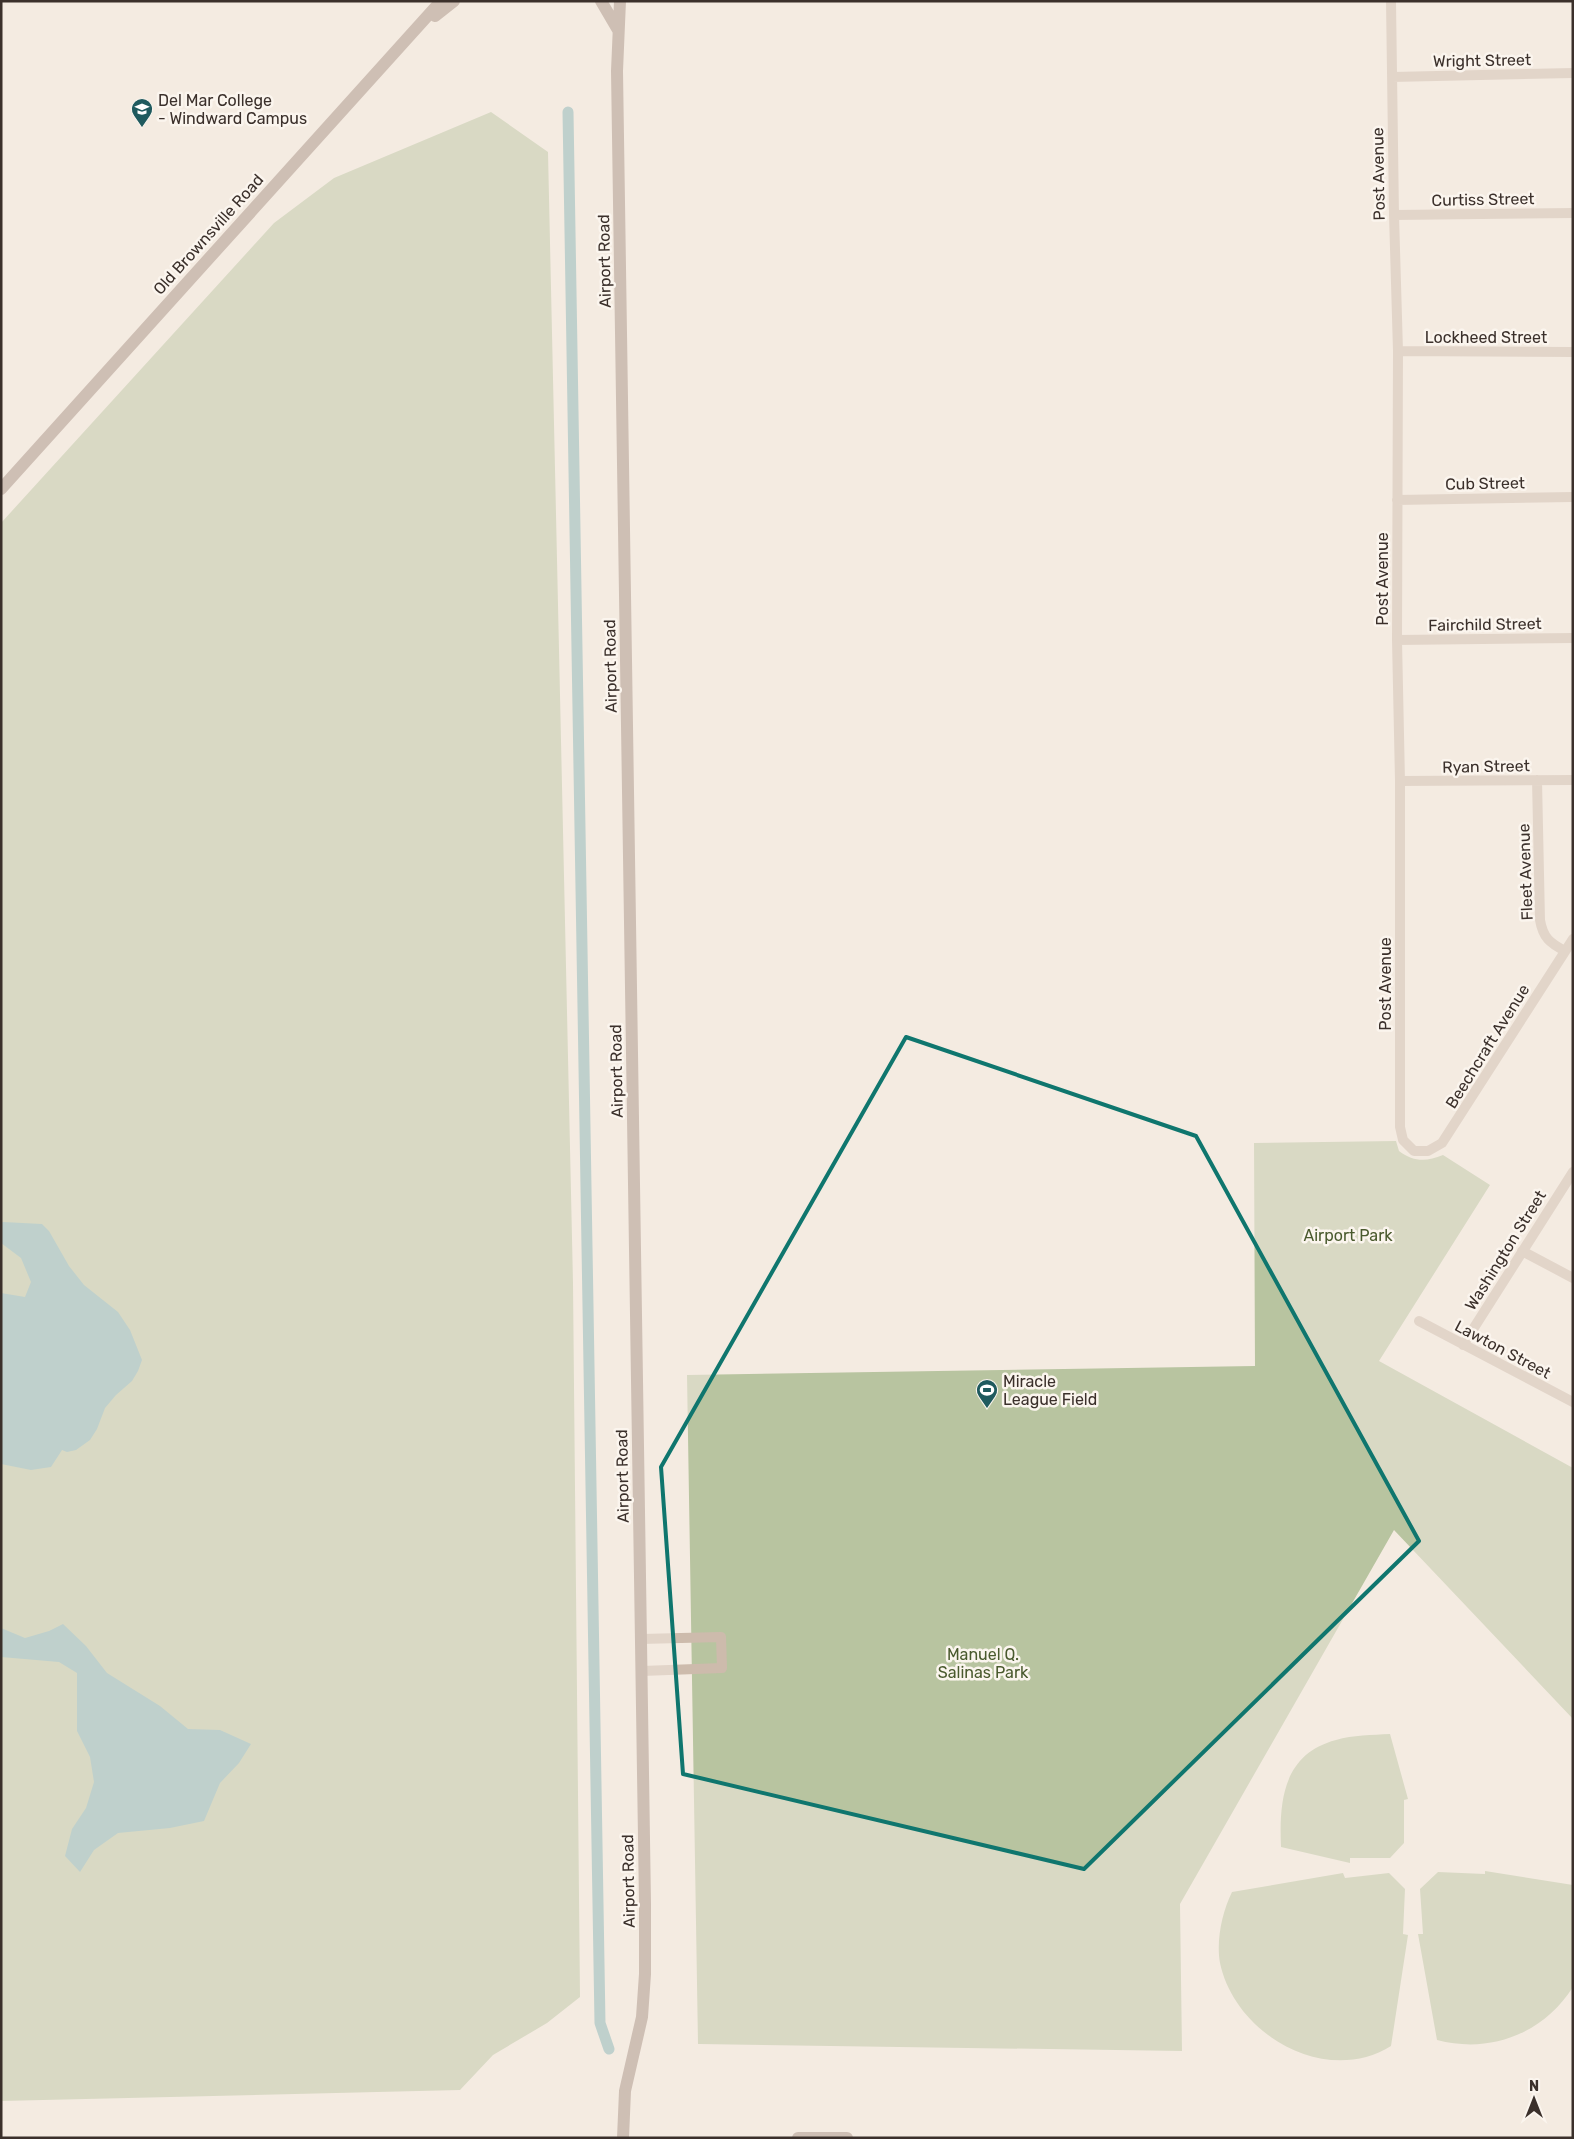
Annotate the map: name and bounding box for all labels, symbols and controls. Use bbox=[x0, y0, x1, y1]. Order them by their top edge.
street label: Wright Street bbox=[1433, 50, 1531, 71]
place label: Del Mar College - Windward Campus bbox=[158, 91, 307, 128]
school or university icon: Del Mar College - Windward Campus bbox=[130, 97, 154, 128]
street label: Post Avenue bbox=[1368, 127, 1389, 221]
street label: Old Brownsville Road bbox=[149, 170, 267, 298]
street label: Curtiss Street bbox=[1431, 189, 1535, 210]
street label: Airport Road bbox=[594, 214, 615, 308]
street label: Lockheed Street bbox=[1425, 328, 1547, 347]
street label: Cub Street bbox=[1445, 473, 1525, 494]
street label: Post Avenue bbox=[1373, 532, 1392, 626]
street label: Fairchild Street bbox=[1428, 614, 1542, 635]
street label: Airport Road bbox=[600, 619, 621, 713]
street label: Ryan Street bbox=[1442, 756, 1530, 777]
street label: Fleet Avenue bbox=[1514, 823, 1537, 921]
street label: Post Avenue bbox=[1376, 937, 1395, 1031]
street label: Beechcraft Avenue bbox=[1442, 981, 1533, 1112]
street label: Airport Road bbox=[606, 1024, 627, 1118]
street label: Washington Street bbox=[1461, 1187, 1550, 1314]
park label: Airport Park bbox=[1304, 1226, 1393, 1245]
street label: Lawton Street bbox=[1452, 1316, 1554, 1383]
place label: Miracle League Field bbox=[1003, 1372, 1097, 1409]
sports icon: Miracle League Field bbox=[975, 1378, 999, 1409]
street label: Airport Road bbox=[612, 1429, 633, 1523]
park label: Manuel Q. Salinas Park bbox=[938, 1645, 1029, 1682]
street label: Airport Road bbox=[618, 1834, 639, 1928]
north arrow bbox=[1509, 2074, 1559, 2124]
text: N bbox=[1529, 2078, 1539, 2095]

